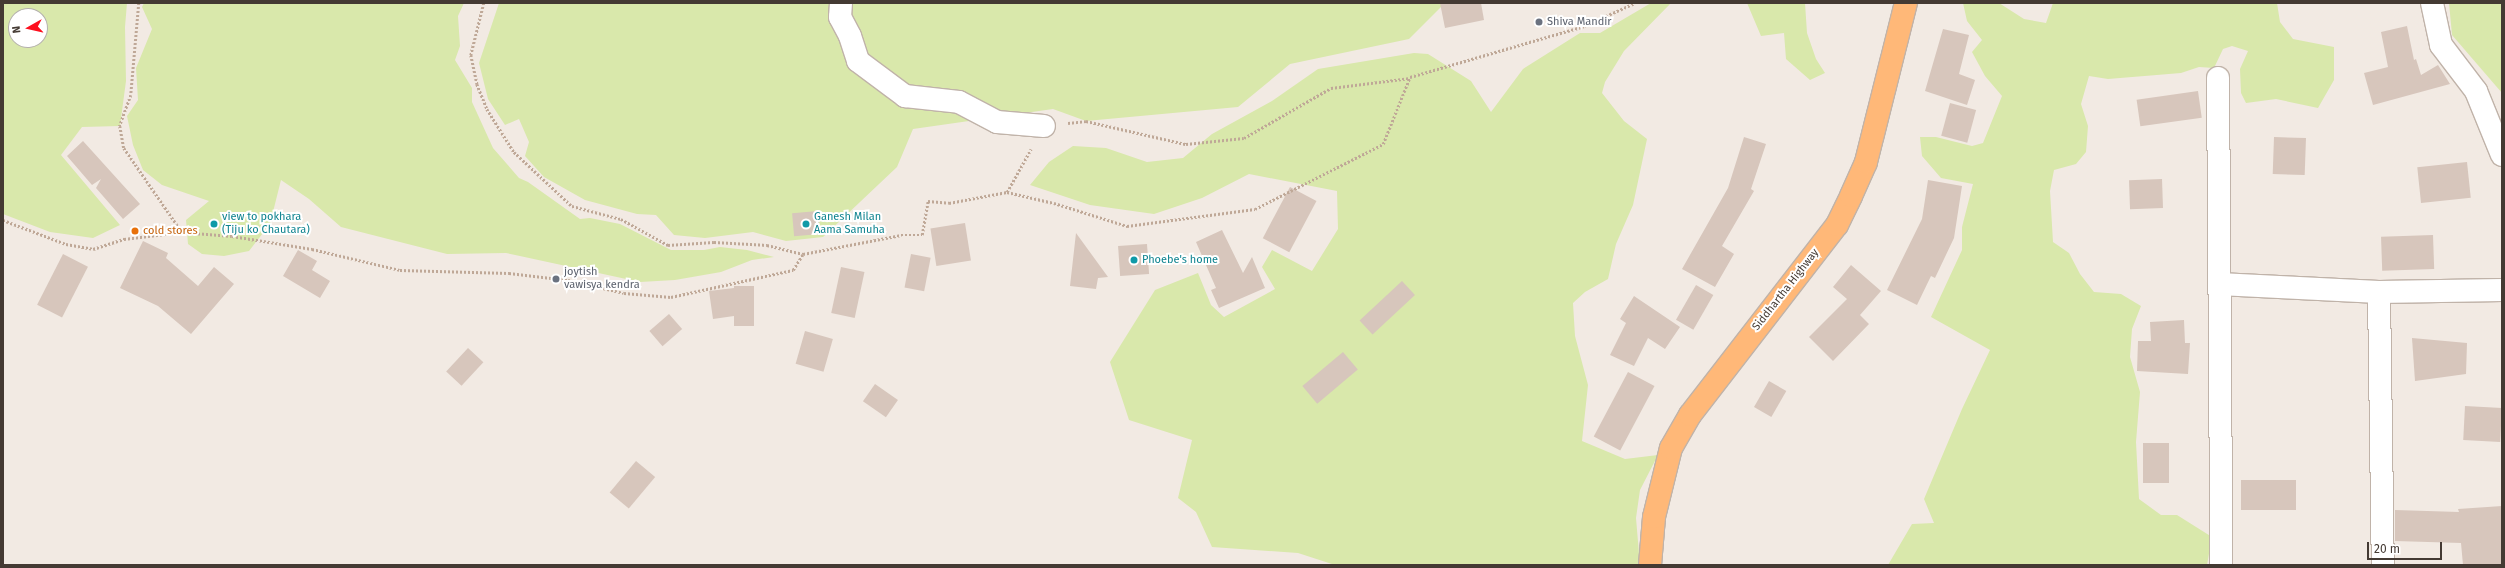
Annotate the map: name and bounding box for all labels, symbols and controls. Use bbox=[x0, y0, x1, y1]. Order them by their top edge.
north arrow bbox=[8, 8, 48, 48]
place label: Shiva Mandir bbox=[1547, 15, 1612, 29]
marker: Shiva Mandir bbox=[1534, 17, 1544, 27]
text: N bbox=[10, 25, 24, 34]
place label: view to pokhara (Tiju ko Chautara) bbox=[222, 211, 310, 237]
place label: Ganesh Milan Aama Samuha bbox=[814, 211, 885, 237]
marker: view to pokhara (Tiju ko Chautara) bbox=[209, 219, 219, 229]
marker: Ganesh Milan Aama Samuha bbox=[801, 219, 811, 229]
place label: cold stores bbox=[143, 224, 198, 238]
marker: cold stores bbox=[130, 226, 140, 236]
street label: Siddhartha Highway bbox=[1750, 247, 1822, 333]
place label: Phoebe's home bbox=[1142, 253, 1218, 267]
marker: Phoebe's home bbox=[1129, 255, 1139, 265]
place label: joytish vawisya kendra bbox=[564, 266, 640, 292]
marker: joytish vawisya kendra bbox=[551, 274, 561, 284]
scale bar bbox=[2369, 534, 2444, 560]
text: 20 m bbox=[2374, 542, 2400, 556]

